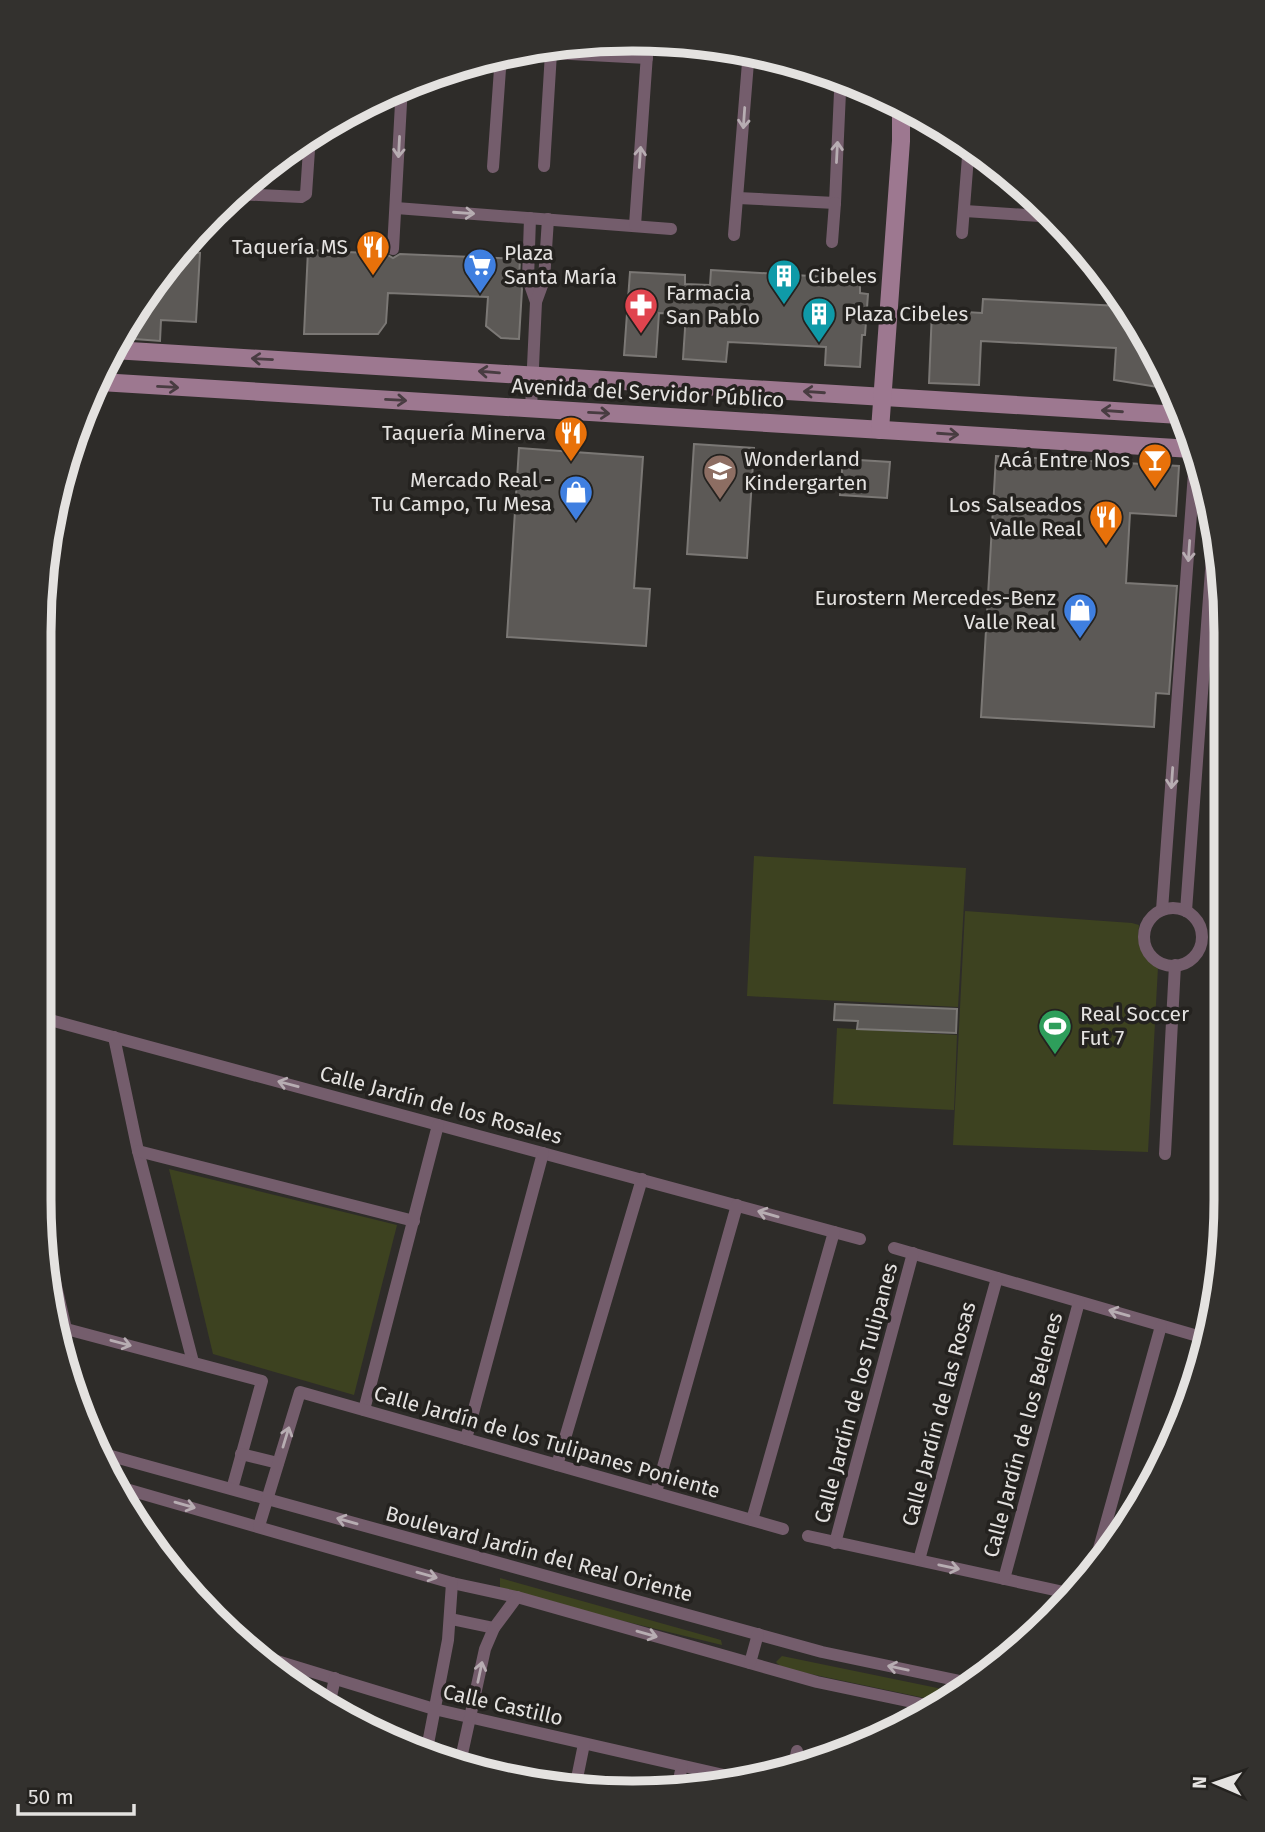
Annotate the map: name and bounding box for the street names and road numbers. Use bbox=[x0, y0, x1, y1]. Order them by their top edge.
street label: Avenida del Servidor Público bbox=[511, 373, 785, 413]
street label: Calle Jardín de los Rosales bbox=[317, 1060, 565, 1150]
street label: Calle Jardín de los Tulipanes bbox=[809, 1260, 903, 1526]
street label: Calle Jardín de las Rosas bbox=[896, 1299, 982, 1529]
street label: Calle Jardín de los Belenes bbox=[978, 1310, 1068, 1560]
street label: Calle Jardín de los Tulipanes Poniente bbox=[371, 1380, 723, 1504]
street label: Boulevard Jardín del Real Oriente bbox=[383, 1500, 695, 1608]
street label: Calle Castillo bbox=[440, 1679, 566, 1731]

